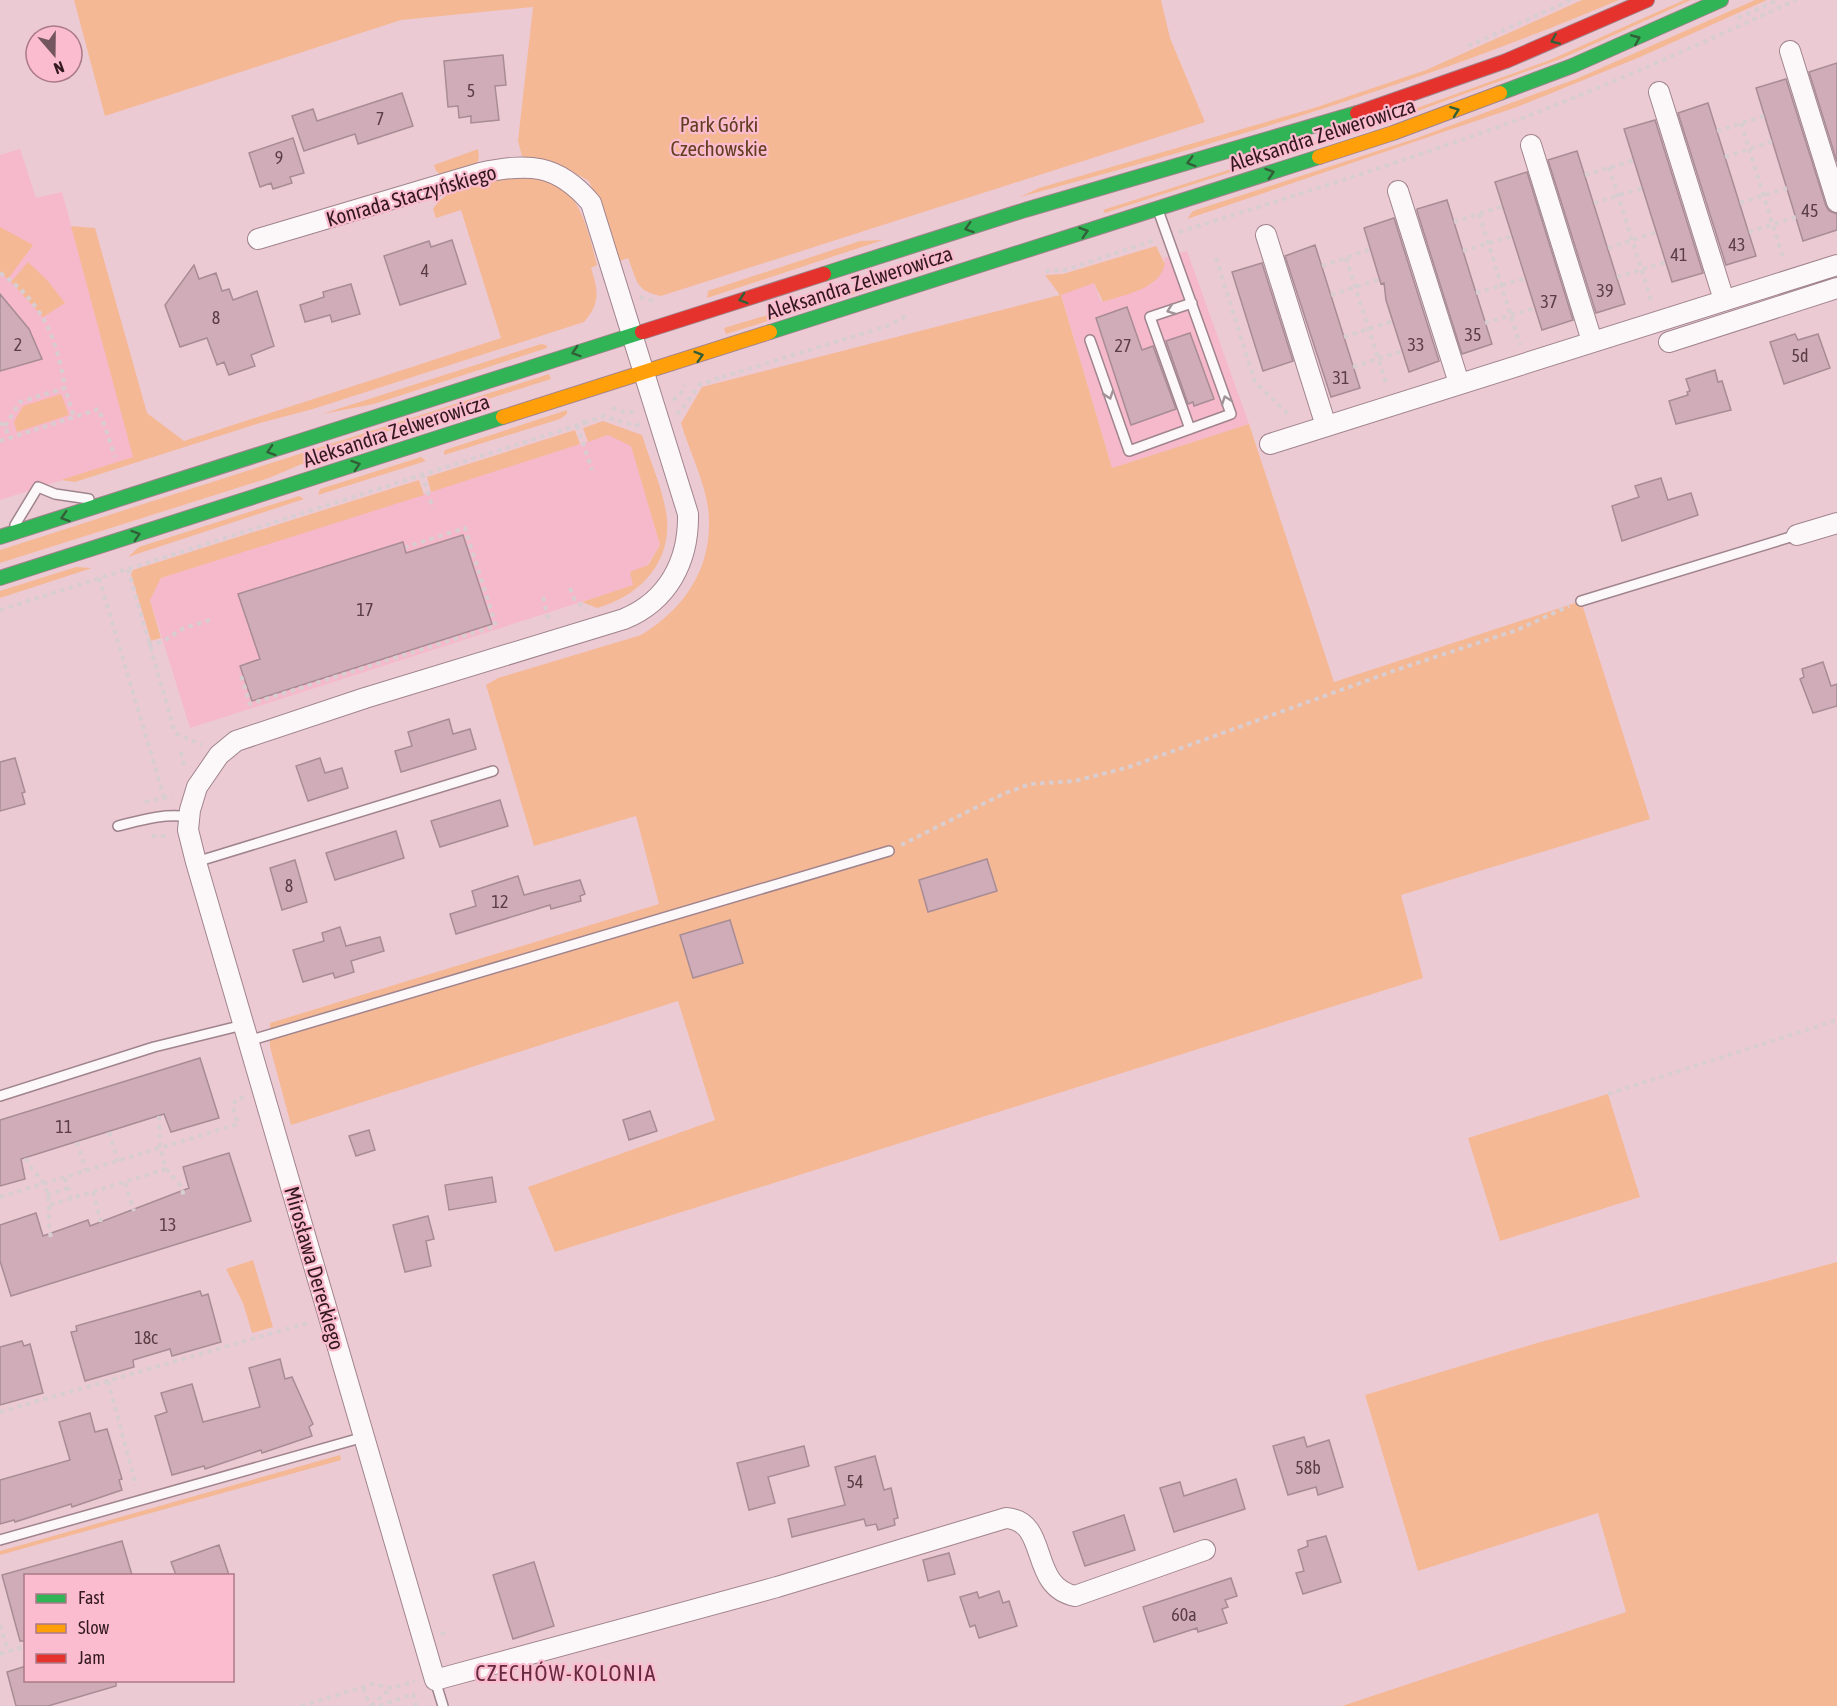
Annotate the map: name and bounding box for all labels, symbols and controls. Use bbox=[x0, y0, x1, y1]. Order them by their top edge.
north arrow bbox=[24, 24, 84, 84]
one-way arrow bbox=[1550, 33, 1561, 45]
one-way arrow bbox=[1629, 34, 1640, 46]
text: N bbox=[52, 58, 67, 78]
house number: 5 bbox=[467, 80, 475, 101]
street label: Aleksandra Zelwerowicza bbox=[1226, 93, 1418, 175]
one-way arrow bbox=[1449, 105, 1459, 118]
house number: 7 bbox=[376, 108, 384, 129]
park label: Park Górki Czechowskie bbox=[671, 112, 767, 160]
house number: 9 bbox=[275, 147, 283, 168]
one-way arrow bbox=[1186, 155, 1196, 168]
street label: Konrada Staczyńskiego bbox=[323, 159, 499, 231]
one-way arrow bbox=[1264, 168, 1275, 180]
house number: 45 bbox=[1802, 200, 1818, 221]
one-way arrow bbox=[964, 220, 975, 233]
one-way arrow bbox=[1078, 227, 1089, 239]
house number: 43 bbox=[1729, 234, 1745, 255]
street label: Aleksandra Zelwerowicza bbox=[763, 241, 955, 323]
house number: 41 bbox=[1671, 244, 1687, 265]
house number: 4 bbox=[421, 260, 429, 281]
house number: 39 bbox=[1597, 280, 1613, 301]
house number: 37 bbox=[1541, 291, 1557, 312]
one-way arrow bbox=[738, 292, 749, 305]
one-way arrow bbox=[1166, 303, 1177, 316]
house number: 8 bbox=[212, 307, 220, 328]
house number: 35 bbox=[1465, 324, 1481, 345]
house number: 2 bbox=[14, 334, 22, 355]
house number: 33 bbox=[1408, 334, 1424, 355]
house number: 27 bbox=[1115, 335, 1131, 356]
one-way arrow bbox=[571, 345, 582, 358]
house number: 5d bbox=[1792, 345, 1809, 366]
one-way arrow bbox=[693, 351, 704, 363]
house number: 31 bbox=[1333, 367, 1349, 388]
street label: Aleksandra Zelwerowicza bbox=[300, 389, 492, 471]
one-way arrow bbox=[1101, 389, 1114, 400]
one-way arrow bbox=[1221, 395, 1234, 406]
one-way arrow bbox=[266, 444, 277, 456]
one-way arrow bbox=[350, 459, 361, 472]
one-way arrow bbox=[60, 510, 71, 522]
one-way arrow bbox=[130, 530, 141, 542]
house number: 17 bbox=[357, 599, 373, 620]
house number: 8 bbox=[285, 875, 293, 896]
house number: 12 bbox=[492, 891, 508, 912]
house number: 11 bbox=[56, 1116, 72, 1137]
street label: Mirosława Dereckiego bbox=[280, 1184, 350, 1352]
house number: 13 bbox=[160, 1214, 176, 1235]
house number: 18c bbox=[134, 1327, 158, 1348]
house number: 58b bbox=[1295, 1457, 1321, 1478]
house number: 54 bbox=[847, 1471, 863, 1492]
legend bbox=[24, 1574, 234, 1682]
text: Fast bbox=[78, 1587, 105, 1608]
house number: 60a bbox=[1171, 1604, 1197, 1625]
text: Slow bbox=[78, 1617, 109, 1638]
text: Jam bbox=[78, 1647, 105, 1668]
district label: CZECHÓW-KOLONIA bbox=[475, 1660, 657, 1686]

